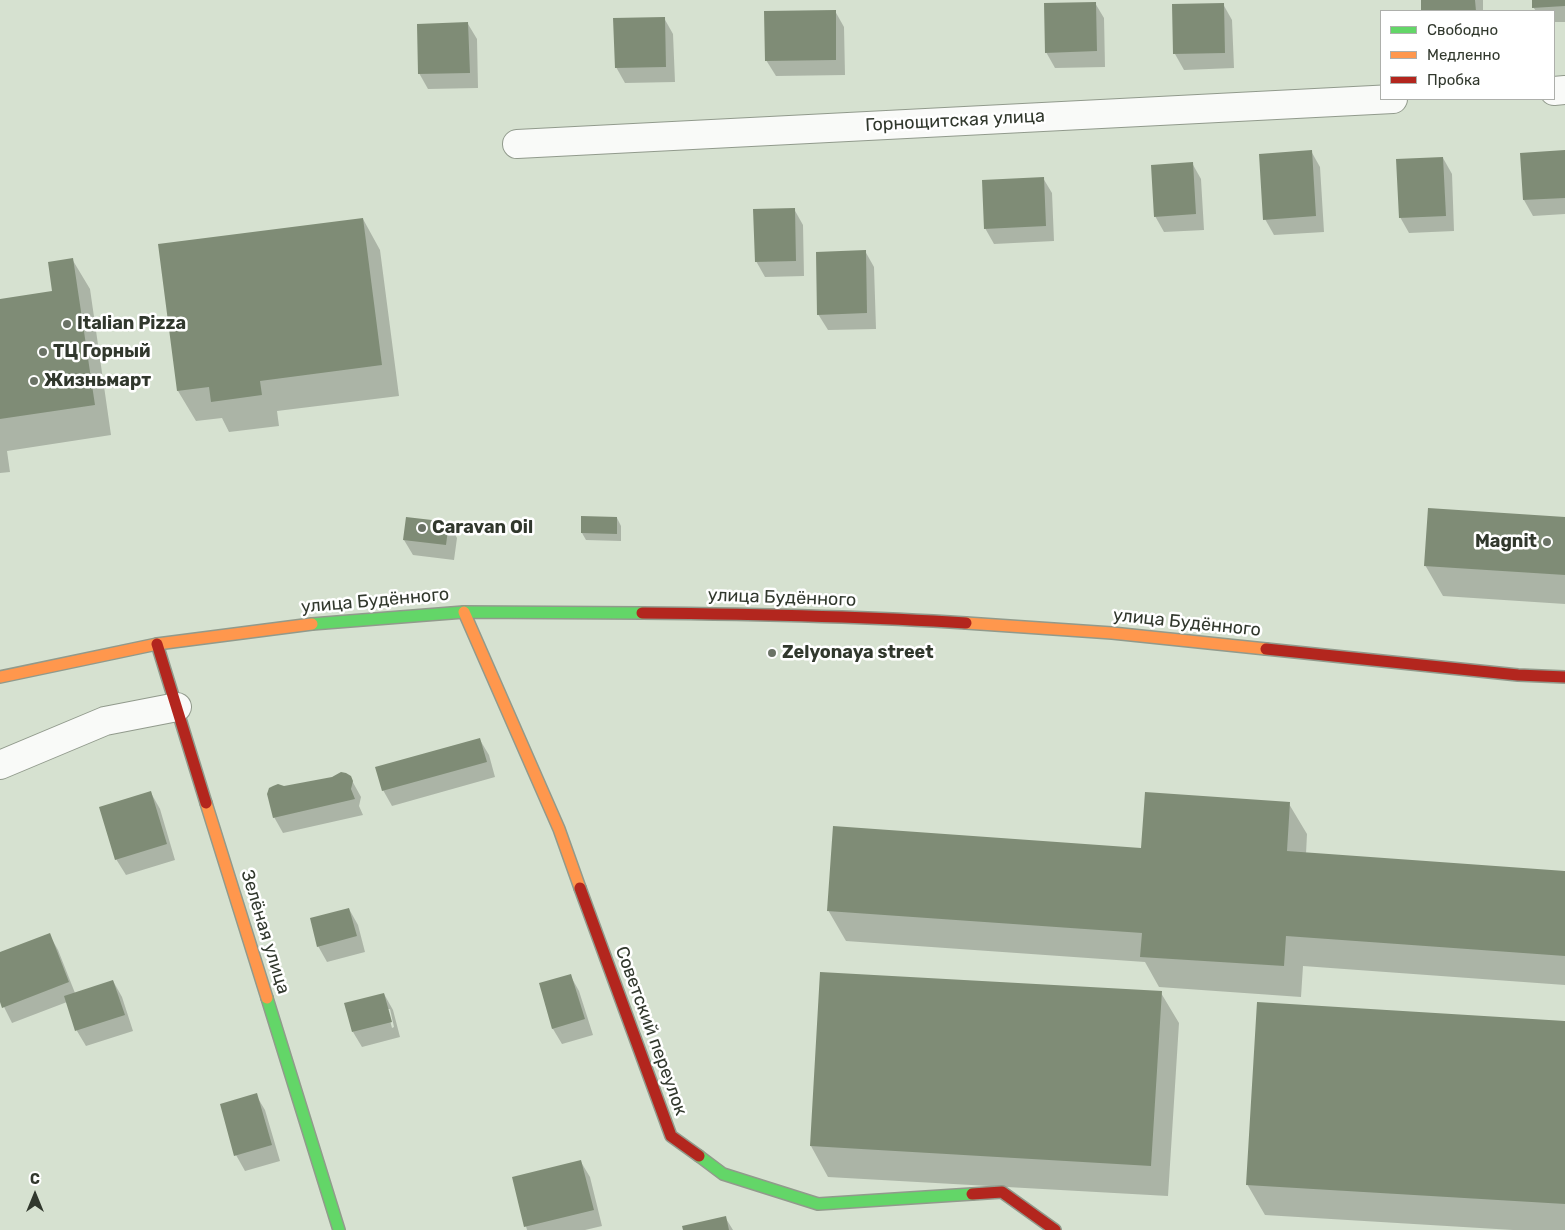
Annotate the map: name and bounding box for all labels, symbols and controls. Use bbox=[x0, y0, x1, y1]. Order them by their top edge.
legend bbox=[1380, 10, 1555, 100]
text: Свободно bbox=[1427, 21, 1498, 39]
text: Медленно bbox=[1427, 46, 1500, 64]
text: Пробка bbox=[1427, 71, 1480, 89]
street label: Горнощитская улица bbox=[865, 106, 1045, 136]
place label: Italian Pizza bbox=[77, 313, 186, 335]
marker: Italian Pizza bbox=[61, 318, 73, 330]
place label: ТЦ Горный bbox=[53, 341, 151, 363]
marker: ТЦ Горный bbox=[37, 346, 49, 358]
place label: Жизньмарт bbox=[44, 370, 151, 392]
marker: Жизньмарт bbox=[28, 375, 40, 387]
place label: Caravan Oil bbox=[432, 517, 533, 539]
marker: Caravan Oil bbox=[416, 522, 428, 534]
place label: Magnit bbox=[1475, 531, 1537, 553]
marker: Magnit bbox=[1541, 536, 1553, 548]
street label: улица Будённого bbox=[300, 584, 450, 618]
street label: улица Будённого bbox=[707, 585, 857, 611]
street label: улица Будённого bbox=[1112, 604, 1262, 642]
place label: Zelyonaya street bbox=[782, 642, 934, 664]
marker: Zelyonaya street bbox=[766, 647, 778, 659]
street label: Зелёная улица bbox=[236, 867, 294, 997]
street label: Советский переулок bbox=[610, 943, 692, 1119]
north arrow bbox=[10, 1170, 60, 1220]
text: С bbox=[30, 1171, 40, 1188]

